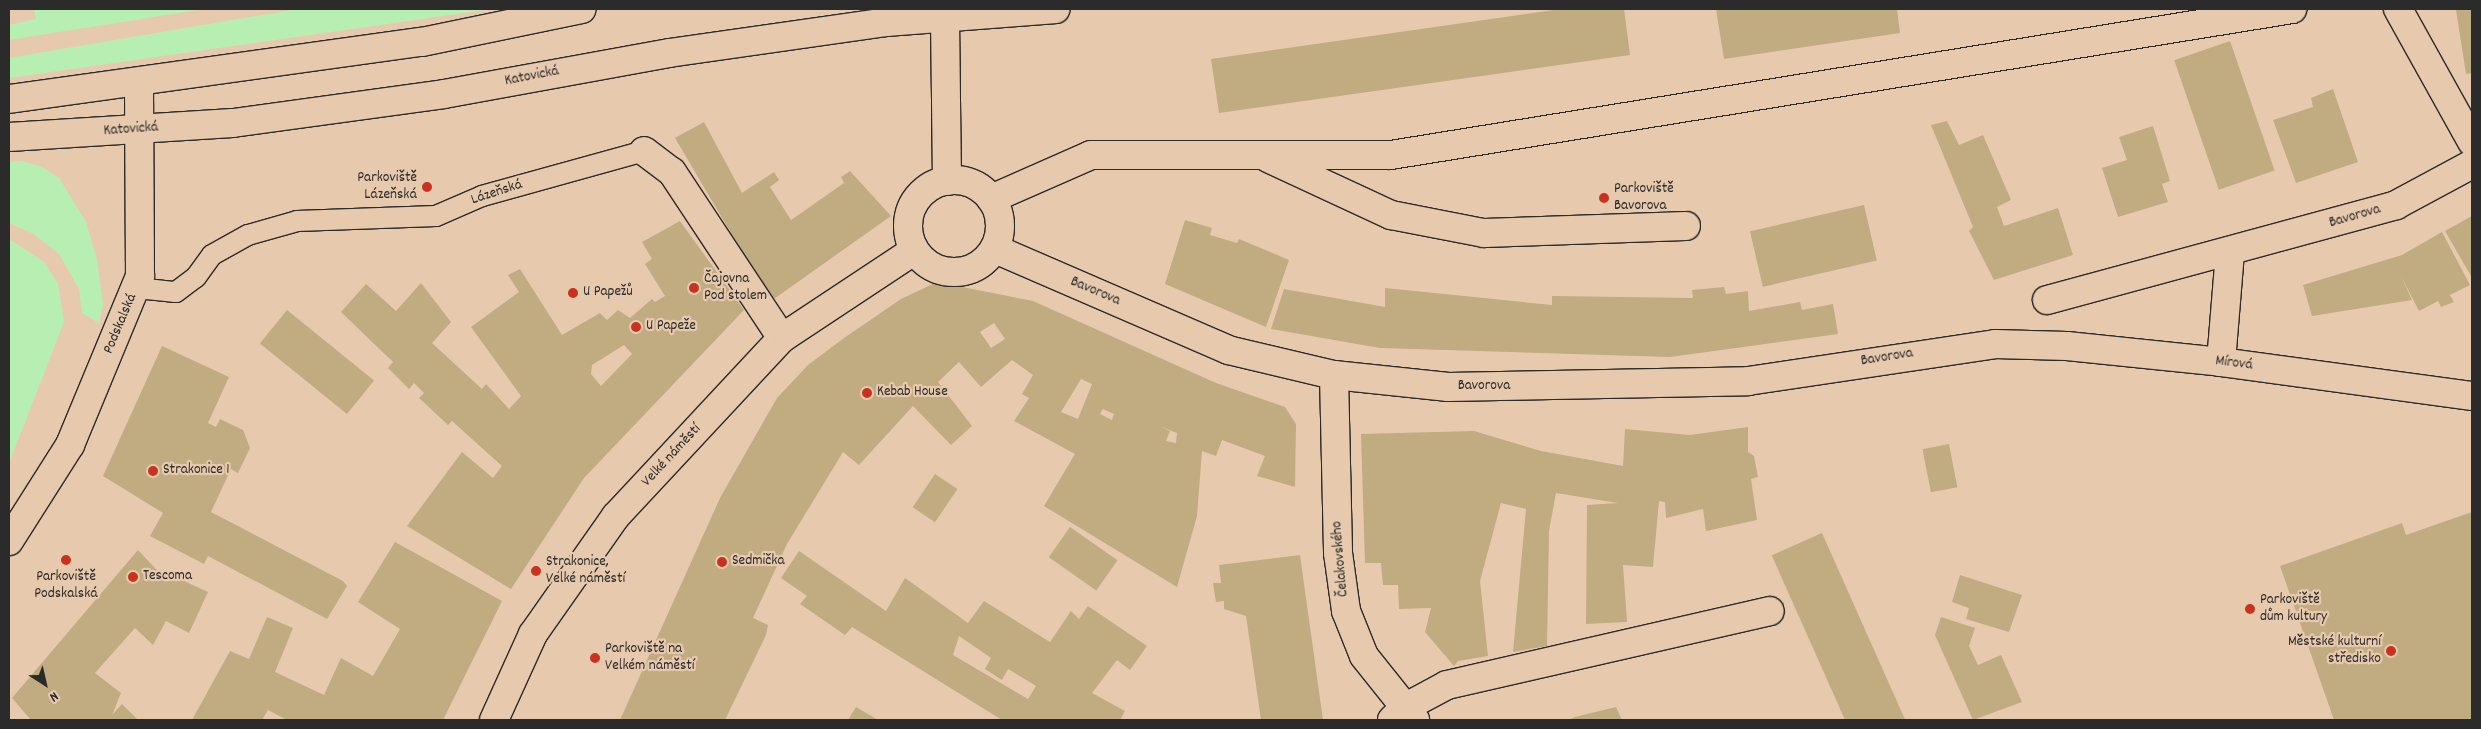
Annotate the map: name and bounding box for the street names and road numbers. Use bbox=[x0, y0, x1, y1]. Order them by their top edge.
street label: Katovická bbox=[503, 63, 561, 91]
street label: Katovická bbox=[103, 119, 159, 141]
street label: Lázeňská bbox=[469, 176, 525, 210]
street label: Bavorova bbox=[2327, 201, 2383, 233]
street label: Bavorova bbox=[1067, 273, 1123, 311]
street label: Podskalská bbox=[100, 291, 142, 357]
street label: Bavorova bbox=[1860, 345, 1914, 371]
street label: Mírová bbox=[2214, 353, 2254, 375]
street label: Bavorova bbox=[1458, 378, 1510, 396]
street label: Velké náměstí bbox=[638, 421, 706, 491]
street label: Čelakovského bbox=[1329, 520, 1353, 598]

